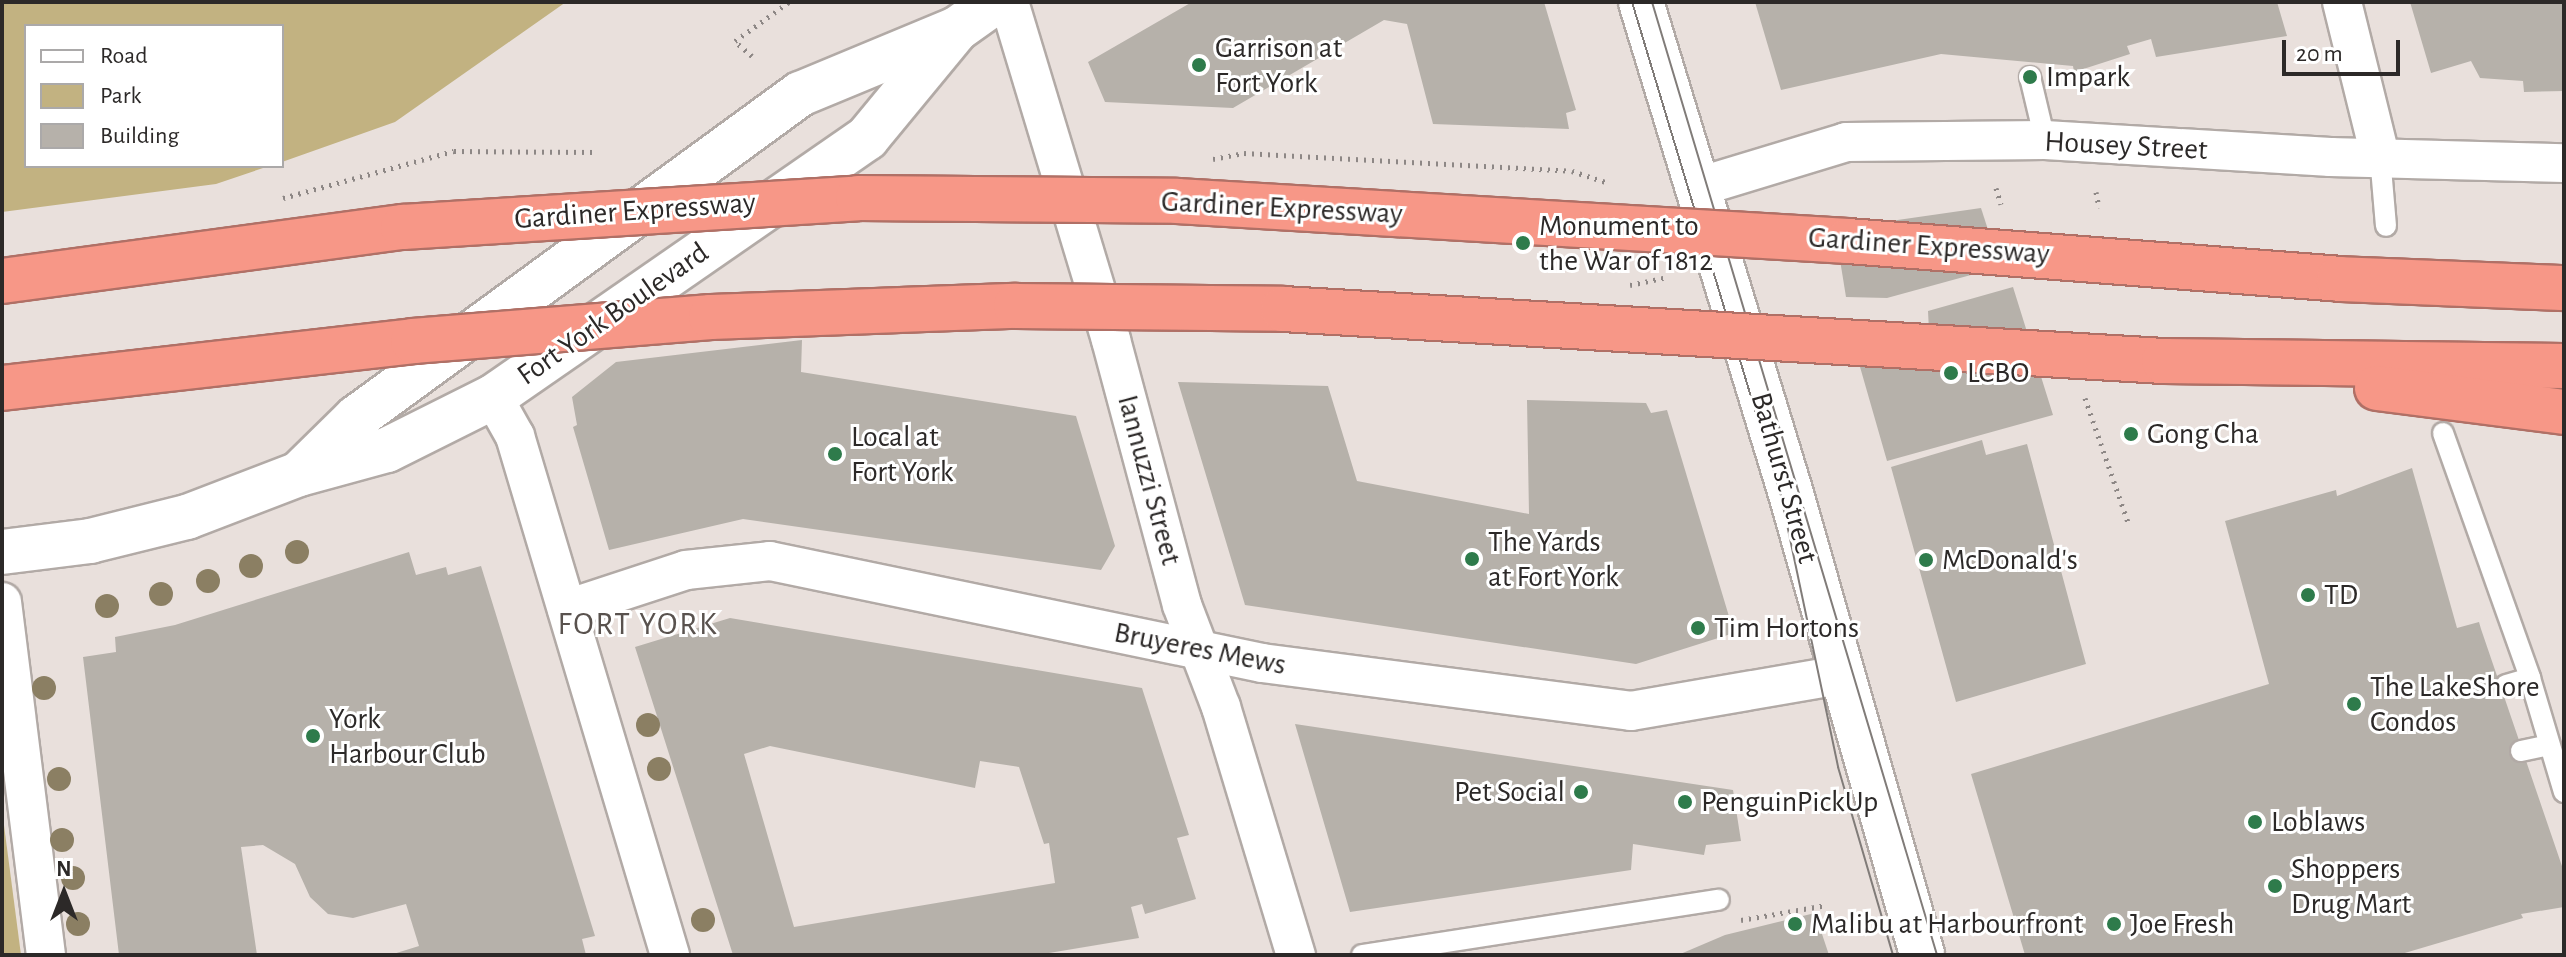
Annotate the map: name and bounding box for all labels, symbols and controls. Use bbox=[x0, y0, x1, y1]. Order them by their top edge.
legend bbox=[24, 24, 284, 168]
scale bar bbox=[2286, 24, 2404, 74]
place label: Garrison at Fort York bbox=[1215, 30, 1342, 100]
text: 20 m bbox=[2296, 42, 2343, 66]
text: Road bbox=[100, 44, 148, 68]
marker: Garrison at Fort York bbox=[1190, 56, 1208, 74]
place label: Impark bbox=[2046, 59, 2130, 95]
marker: Impark bbox=[2021, 68, 2039, 86]
text: Park bbox=[100, 84, 141, 108]
text: Building bbox=[100, 124, 179, 148]
street label: Housey Street bbox=[2044, 124, 2208, 168]
street label: Gardiner Expressway bbox=[1160, 184, 1404, 232]
street label: Gardiner Expressway bbox=[513, 185, 757, 237]
place label: Monument to the War of 1812 bbox=[1539, 208, 1713, 278]
street label: Gardiner Expressway bbox=[1807, 220, 2051, 272]
marker: Monument to the War of 1812 bbox=[1514, 234, 1532, 252]
street label: Fort York Boulevard bbox=[510, 235, 716, 393]
place label: LCBO bbox=[1967, 355, 2029, 391]
marker: LCBO bbox=[1942, 364, 1960, 382]
street label: Bathurst Street bbox=[1742, 388, 1826, 568]
street label: Iannuzzi Street bbox=[1109, 391, 1189, 569]
place label: Gong Cha bbox=[2147, 416, 2259, 452]
place label: Local at Fort York bbox=[851, 419, 953, 490]
marker: Gong Cha bbox=[2122, 425, 2140, 443]
marker: Local at Fort York bbox=[826, 445, 844, 463]
place label: The Yards at Fort York bbox=[1488, 524, 1619, 594]
place label: McDonald's bbox=[1942, 542, 2078, 578]
marker: The Yards at Fort York bbox=[1463, 550, 1481, 568]
marker: McDonald's bbox=[1917, 551, 1935, 569]
place label: TD bbox=[2324, 577, 2358, 613]
marker: TD bbox=[2299, 586, 2317, 604]
district label: FORT YORK bbox=[557, 605, 719, 643]
place label: Tim Hortons bbox=[1714, 610, 1859, 646]
street label: Bruyeres Mews bbox=[1111, 615, 1289, 683]
marker: Tim Hortons bbox=[1689, 619, 1707, 637]
place label: The LakeShore Condos bbox=[2370, 669, 2540, 740]
marker: The LakeShore Condos bbox=[2345, 695, 2363, 713]
place label: York Harbour Club bbox=[329, 701, 486, 772]
marker: York Harbour Club bbox=[304, 727, 322, 745]
place label: Pet Social bbox=[1454, 774, 1565, 810]
marker: Pet Social bbox=[1572, 783, 1590, 801]
place label: PenguinPickUp bbox=[1701, 784, 1878, 820]
marker: PenguinPickUp bbox=[1676, 793, 1694, 811]
place label: Loblaws bbox=[2271, 804, 2365, 840]
marker: Loblaws bbox=[2246, 813, 2264, 831]
place label: Shoppers Drug Mart bbox=[2291, 851, 2411, 922]
north arrow bbox=[24, 853, 104, 933]
text: N bbox=[56, 858, 72, 880]
marker: Shoppers Drug Mart bbox=[2266, 877, 2284, 895]
place label: Malibu at Harbourfront bbox=[1811, 906, 2083, 942]
place label: Joe Fresh bbox=[2130, 906, 2234, 942]
marker: Malibu at Harbourfront bbox=[1786, 915, 1804, 933]
marker: Joe Fresh bbox=[2105, 915, 2123, 933]

